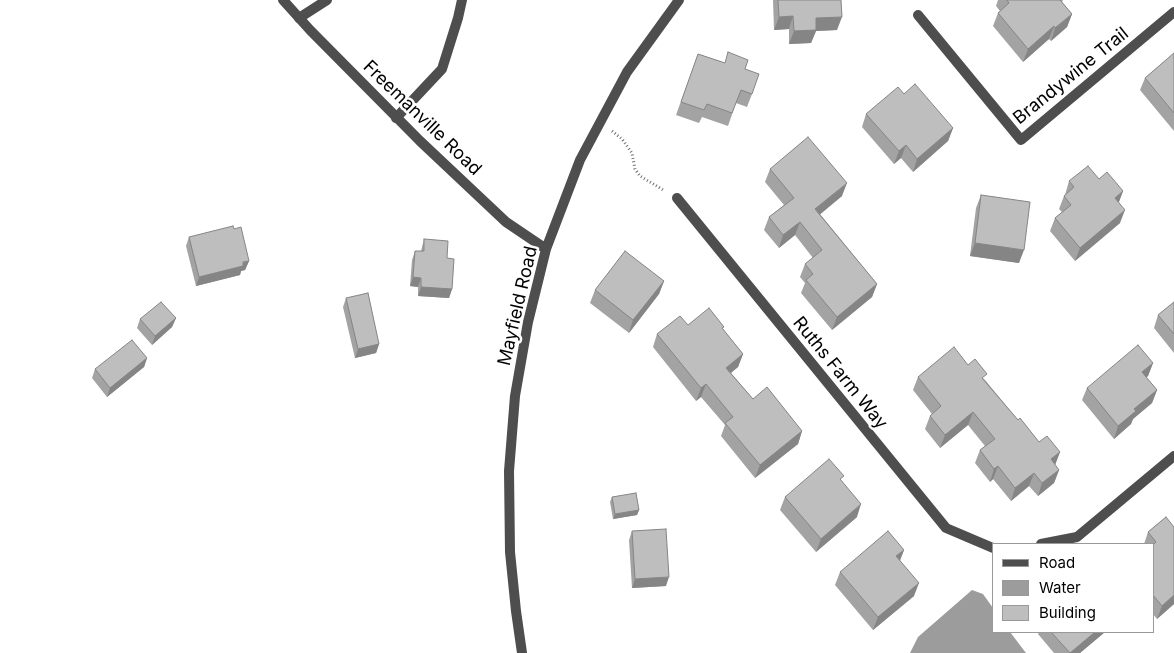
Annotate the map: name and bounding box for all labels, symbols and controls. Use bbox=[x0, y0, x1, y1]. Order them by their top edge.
street label: Brandywine Trail bbox=[1009, 23, 1133, 129]
street label: Freemanville Road bbox=[358, 56, 486, 180]
street label: Mayfield Road bbox=[494, 244, 542, 368]
street label: Ruths Farm Way bbox=[788, 312, 892, 434]
legend bbox=[992, 543, 1154, 633]
text: Road bbox=[1039, 553, 1075, 572]
text: Water bbox=[1039, 578, 1081, 597]
text: Building bbox=[1039, 603, 1096, 622]

